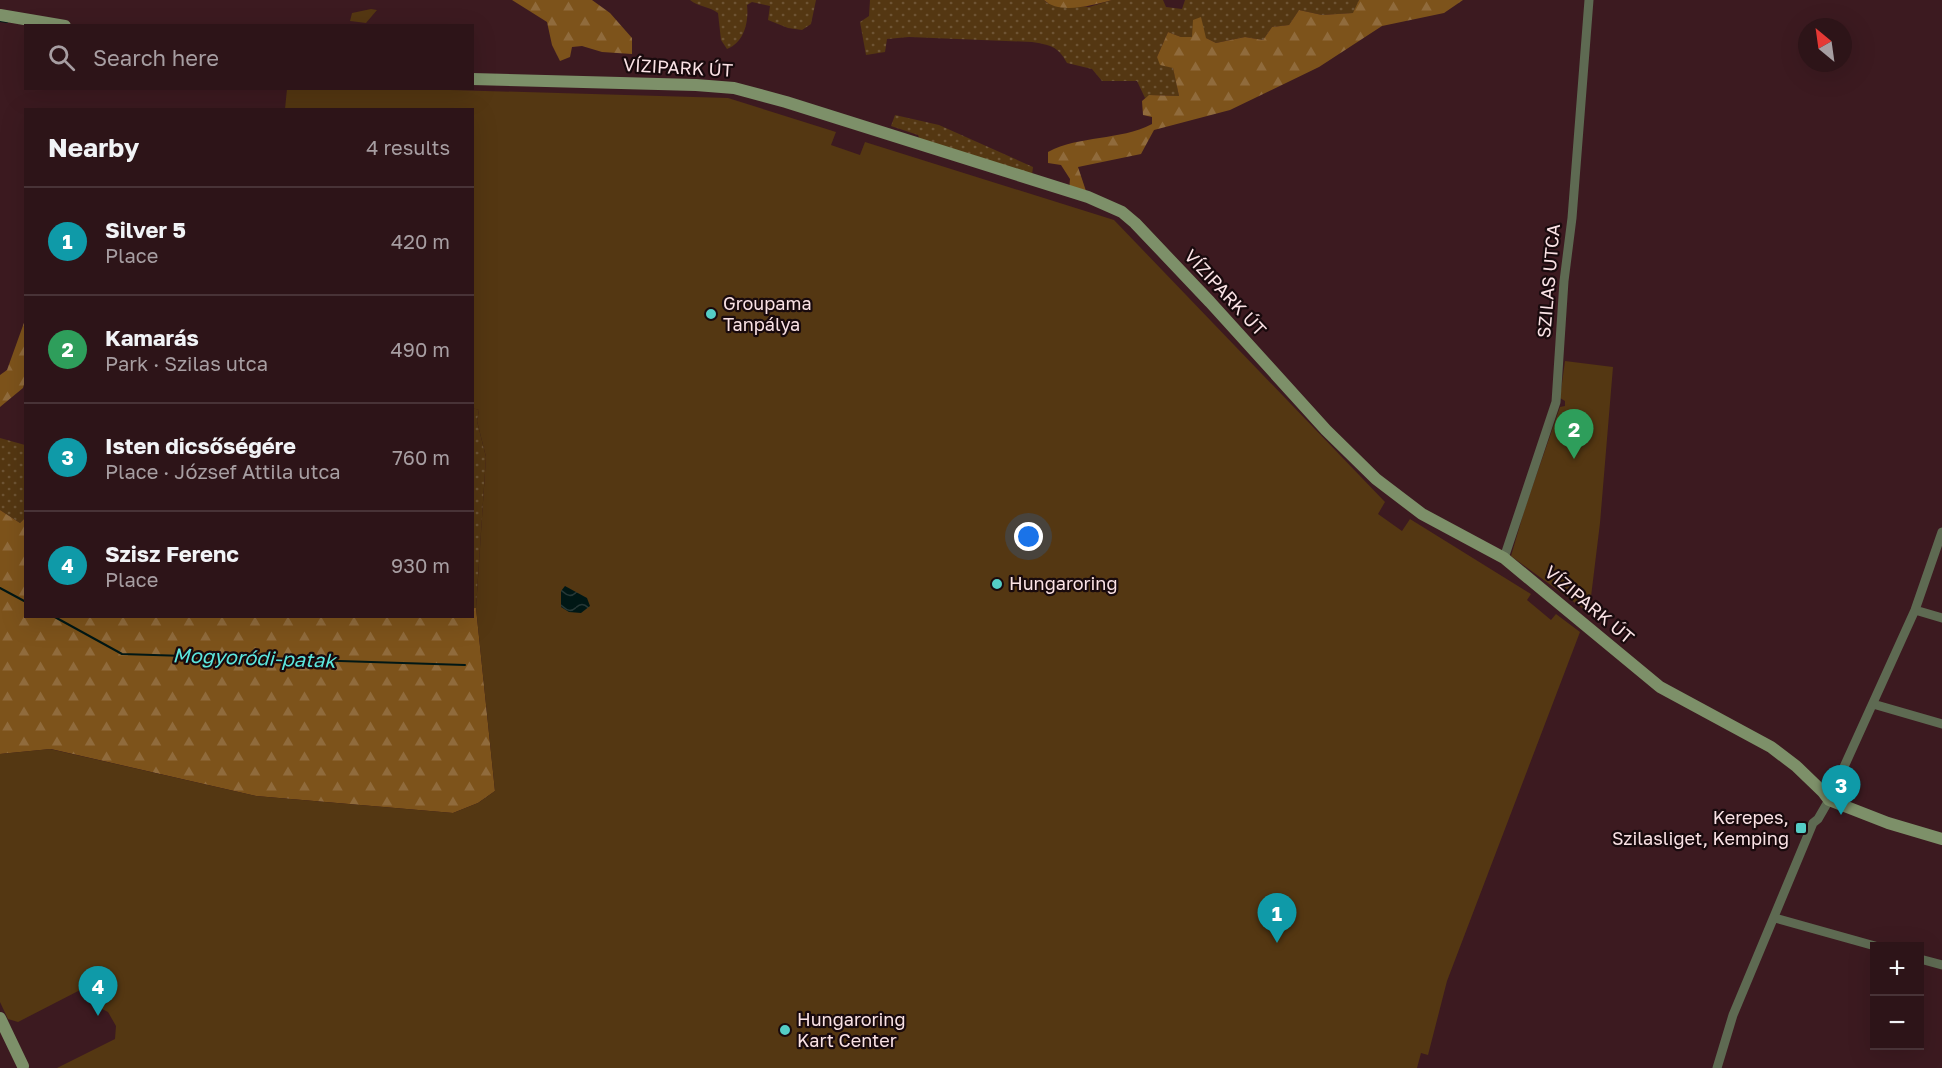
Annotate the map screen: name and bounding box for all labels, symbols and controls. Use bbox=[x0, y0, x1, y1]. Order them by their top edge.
north arrow bbox=[1798, 18, 1852, 72]
search box bbox=[24, 24, 474, 90]
icon: search bbox=[45, 41, 78, 74]
text: Search here bbox=[93, 44, 219, 71]
street label: VÍZIPARK ÚT bbox=[623, 53, 734, 81]
text: Nearby bbox=[48, 132, 139, 163]
text: 4 results bbox=[366, 135, 450, 159]
text: Silver 5 bbox=[105, 216, 186, 243]
street label: SZILAS UTCA bbox=[1532, 223, 1564, 339]
text: 1 bbox=[62, 229, 73, 253]
text: 420 m bbox=[391, 229, 450, 253]
text: Place bbox=[105, 243, 158, 267]
street label: VÍZIPARK ÚT bbox=[1180, 245, 1271, 340]
place label: Groupama Tanpálya bbox=[723, 292, 812, 335]
marker: Groupama Tanpálya bbox=[704, 307, 718, 321]
text: Kamarás bbox=[105, 324, 199, 351]
text: 2 bbox=[61, 337, 74, 361]
text: 490 m bbox=[391, 337, 450, 361]
text: Park · Szilas utca bbox=[105, 351, 268, 375]
pin: 2 bbox=[1554, 410, 1594, 459]
text: Isten dicsőségére bbox=[105, 432, 296, 459]
text: 3 bbox=[61, 445, 74, 469]
text: 760 m bbox=[392, 445, 450, 469]
text: Place · József Attila utca bbox=[105, 459, 341, 483]
your location bbox=[1014, 522, 1043, 551]
text: Szisz Ferenc bbox=[105, 540, 239, 567]
text: 4 bbox=[61, 553, 74, 577]
text: 930 m bbox=[391, 553, 450, 577]
street label: VÍZIPARK ÚT bbox=[1540, 560, 1639, 648]
text: Place bbox=[105, 567, 158, 591]
place label: Hungaroring bbox=[1009, 572, 1118, 594]
marker: Hungaroring bbox=[990, 577, 1004, 591]
water label: Mogyoródi-patak bbox=[172, 642, 339, 673]
pin: 3 bbox=[1822, 766, 1860, 815]
place label: Kerepes, Szilasliget, Kemping bbox=[1612, 806, 1789, 849]
marker: Kerepes, Szilasliget, Kemping bbox=[1794, 821, 1808, 835]
pin: 1 bbox=[1258, 894, 1296, 943]
map controls bbox=[1870, 942, 1924, 1050]
button: + bbox=[1870, 942, 1924, 996]
pin: 4 bbox=[78, 966, 118, 1016]
button: − bbox=[1870, 996, 1924, 1050]
place label: Hungaroring Kart Center bbox=[797, 1008, 906, 1051]
marker: Hungaroring Kart Center bbox=[778, 1023, 792, 1037]

